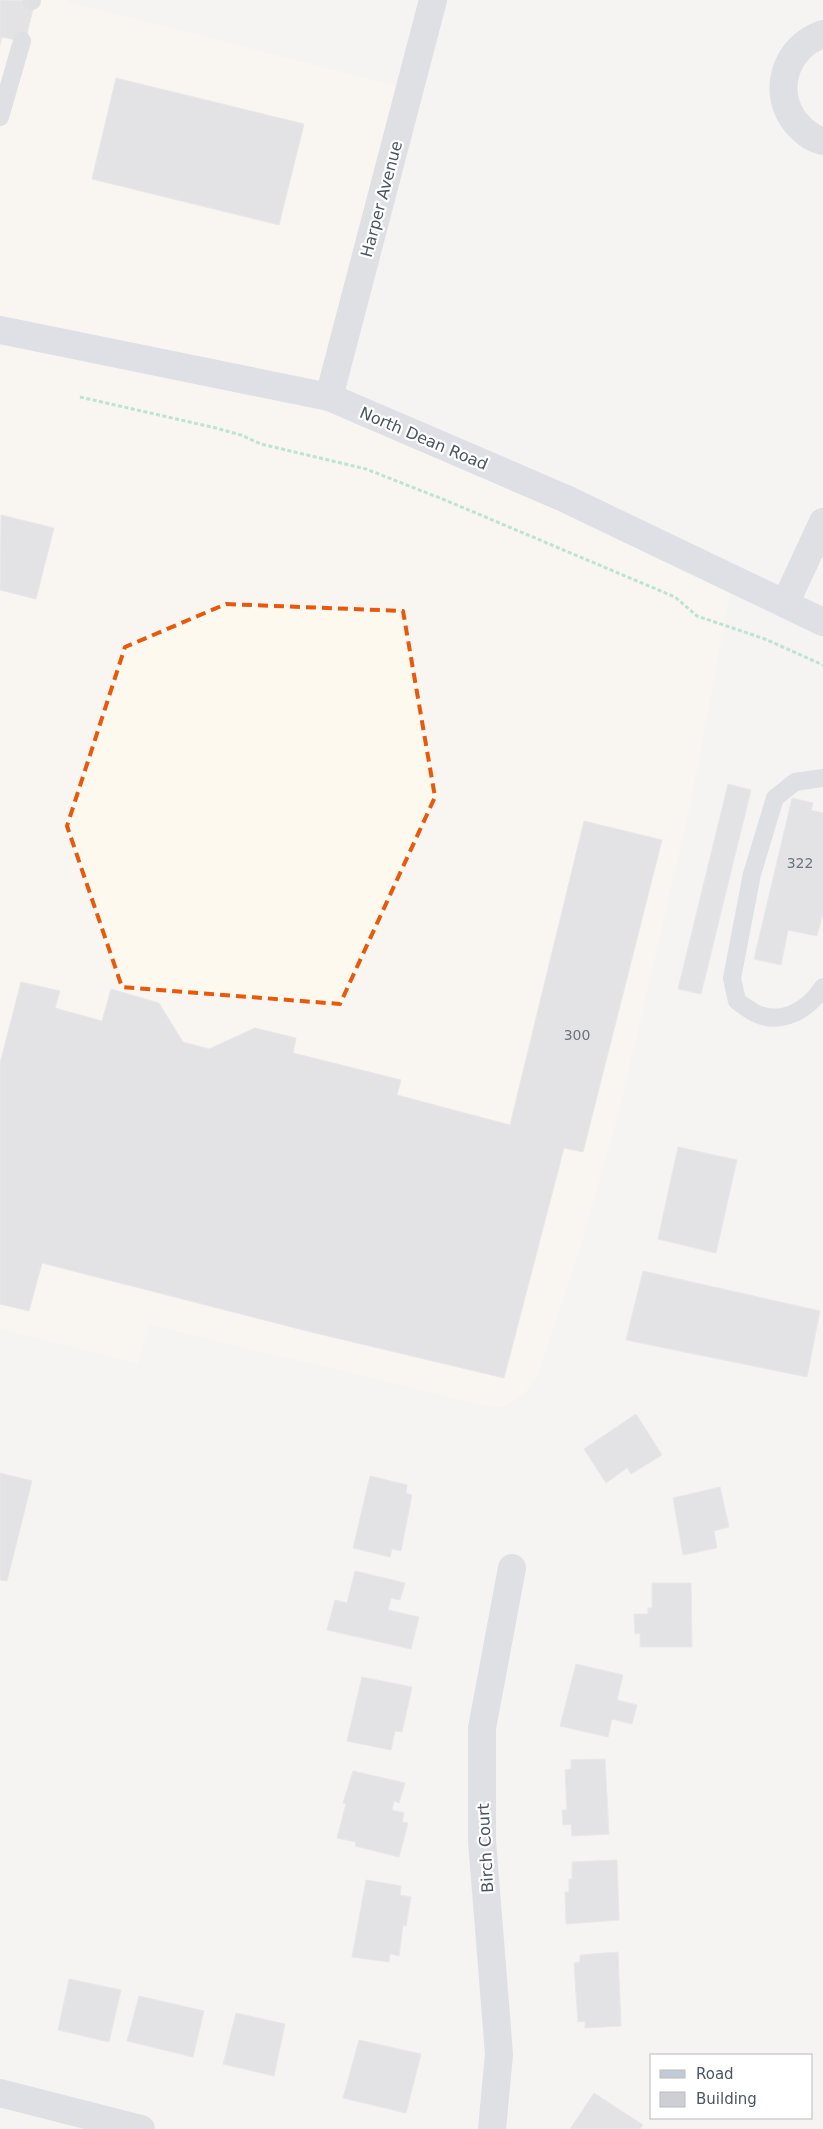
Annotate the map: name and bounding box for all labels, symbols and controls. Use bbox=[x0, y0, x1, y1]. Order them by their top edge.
street label: Harper Avenue bbox=[357, 139, 406, 259]
street label: North Dean Road bbox=[357, 403, 491, 474]
house number: 322 bbox=[787, 855, 813, 871]
house number: 300 bbox=[564, 1027, 590, 1043]
street label: Birch Court bbox=[474, 1803, 497, 1893]
legend bbox=[650, 2054, 813, 2119]
text: Road bbox=[696, 2065, 734, 2083]
text: Building bbox=[696, 2090, 757, 2108]

